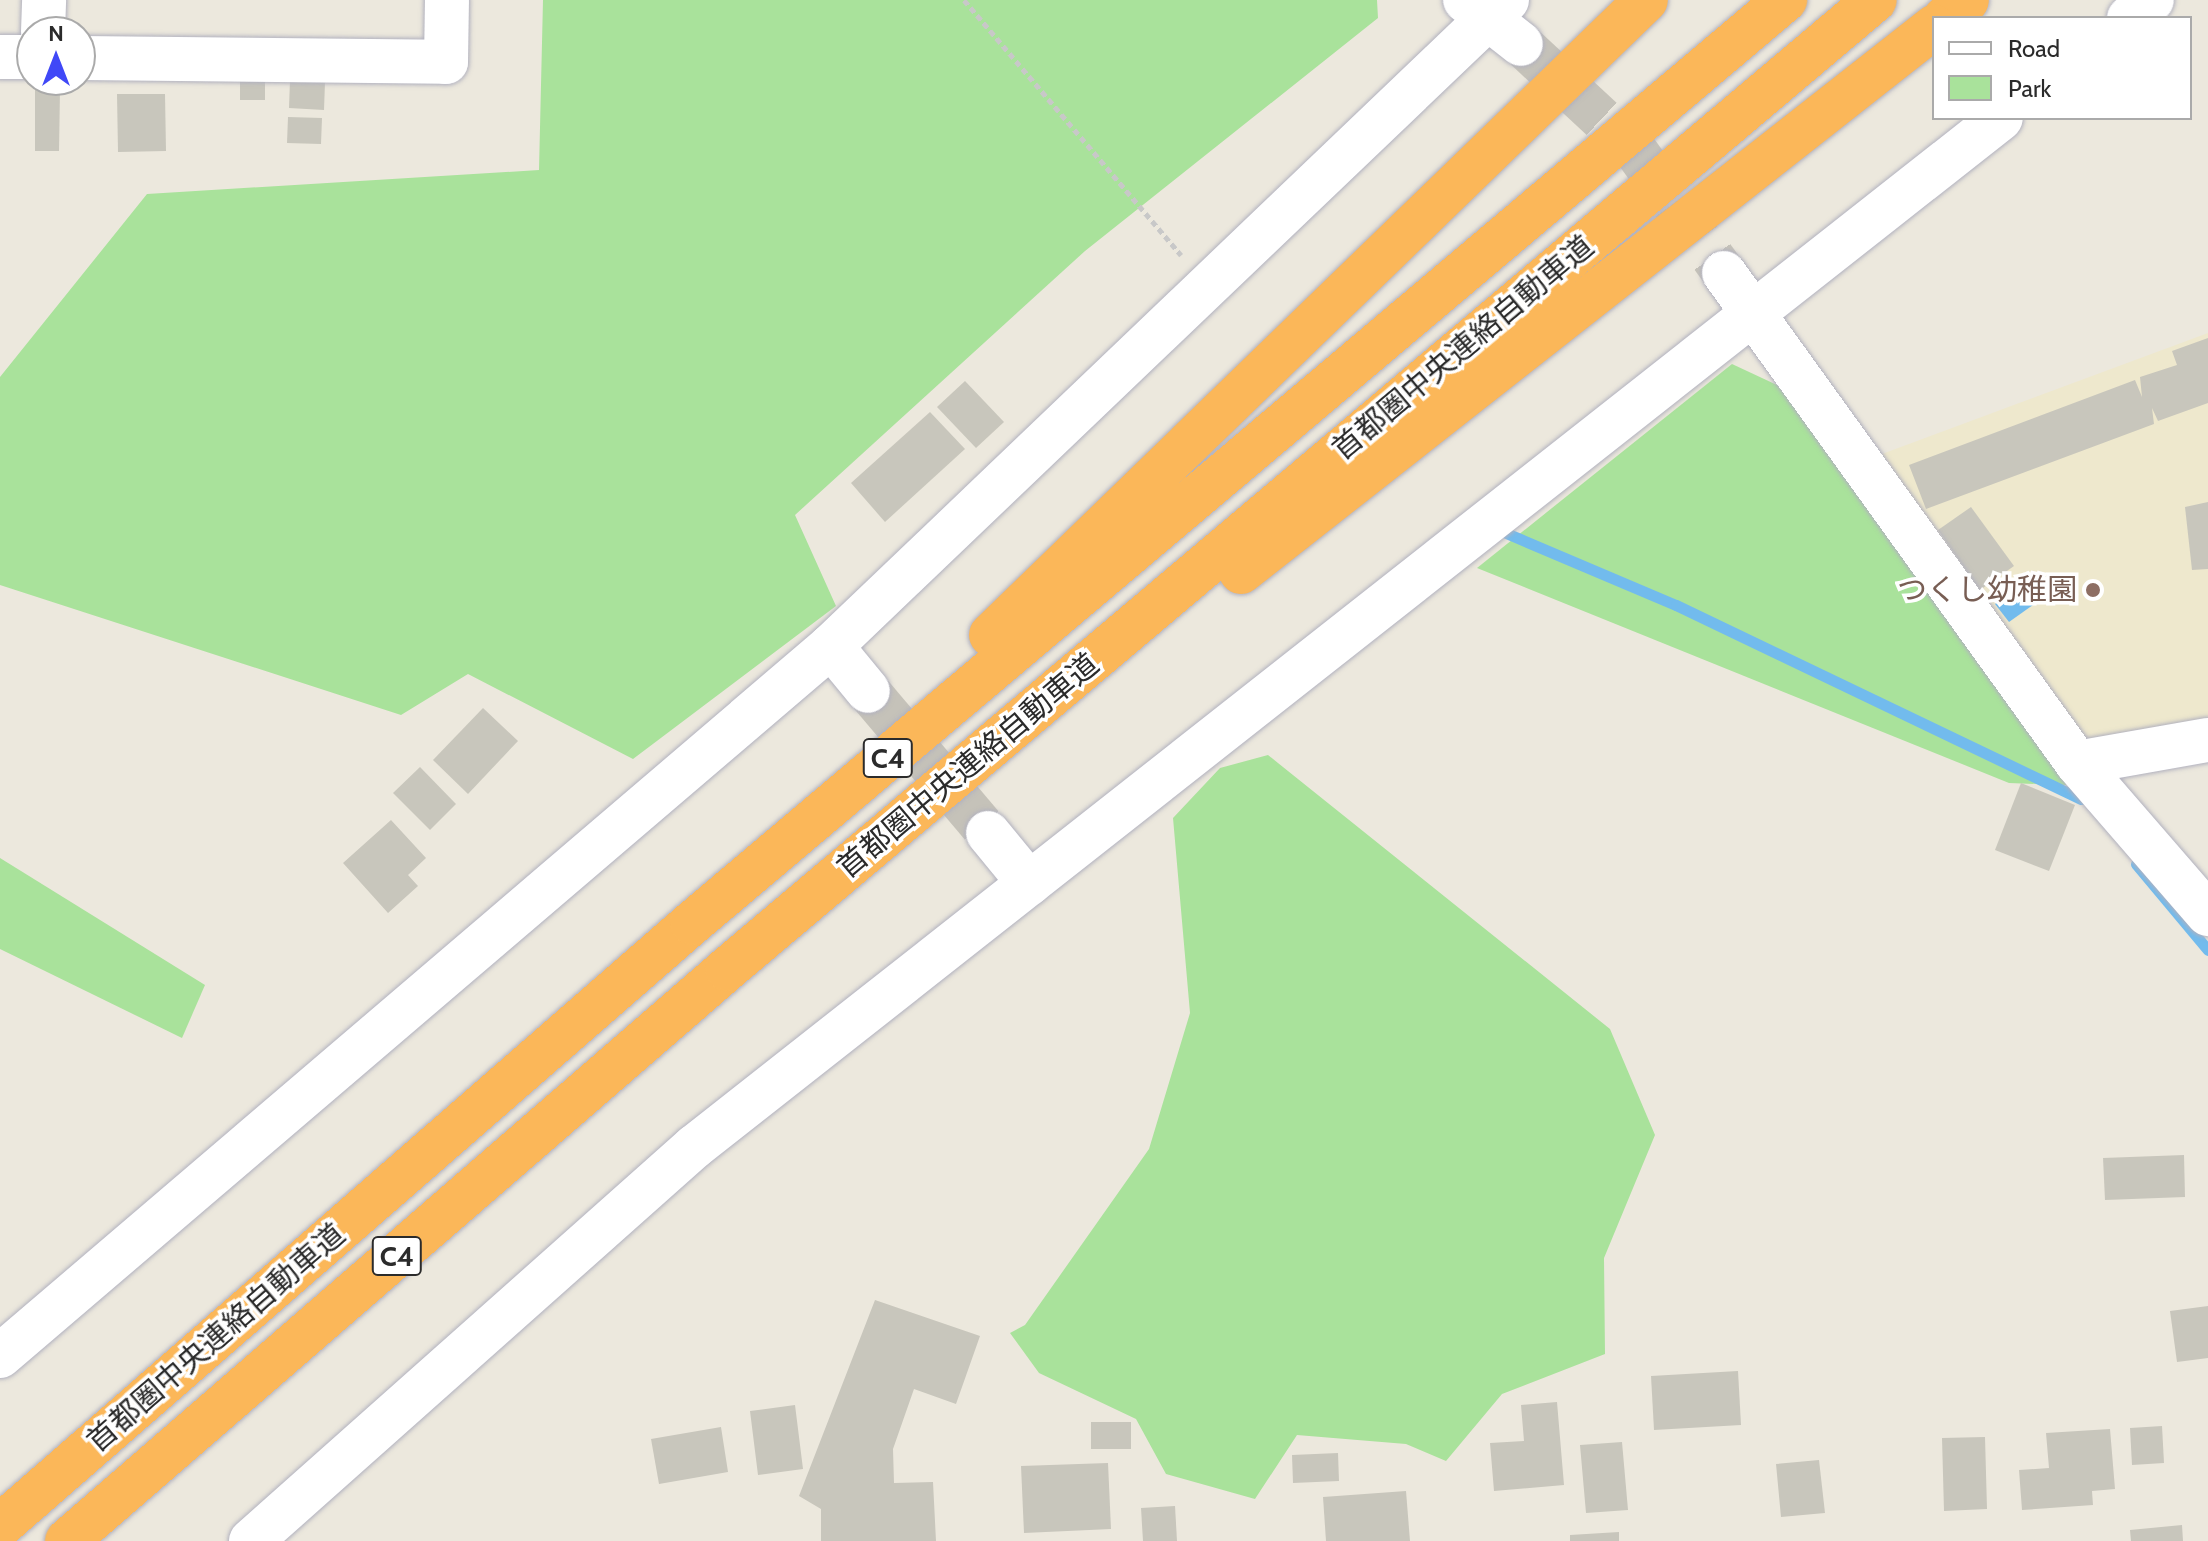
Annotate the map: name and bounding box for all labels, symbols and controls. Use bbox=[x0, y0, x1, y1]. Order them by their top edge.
north arrow bbox=[16, 16, 96, 96]
legend bbox=[1932, 16, 2192, 120]
text: N bbox=[48, 20, 64, 47]
text: Road bbox=[2008, 34, 2060, 63]
text: Park bbox=[2008, 74, 2051, 103]
street label: 首都圏中央連絡自動車道 bbox=[1325, 228, 1601, 468]
place label: つくし幼稚園 bbox=[1897, 572, 2077, 608]
marker: つくし幼稚園 bbox=[2084, 581, 2102, 599]
street label: 首都圏中央連絡自動車道 bbox=[830, 646, 1106, 886]
road number: C4 bbox=[862, 734, 914, 782]
street label: 首都圏中央連絡自動車道 bbox=[80, 1216, 352, 1460]
road number: C4 bbox=[371, 1232, 423, 1280]

